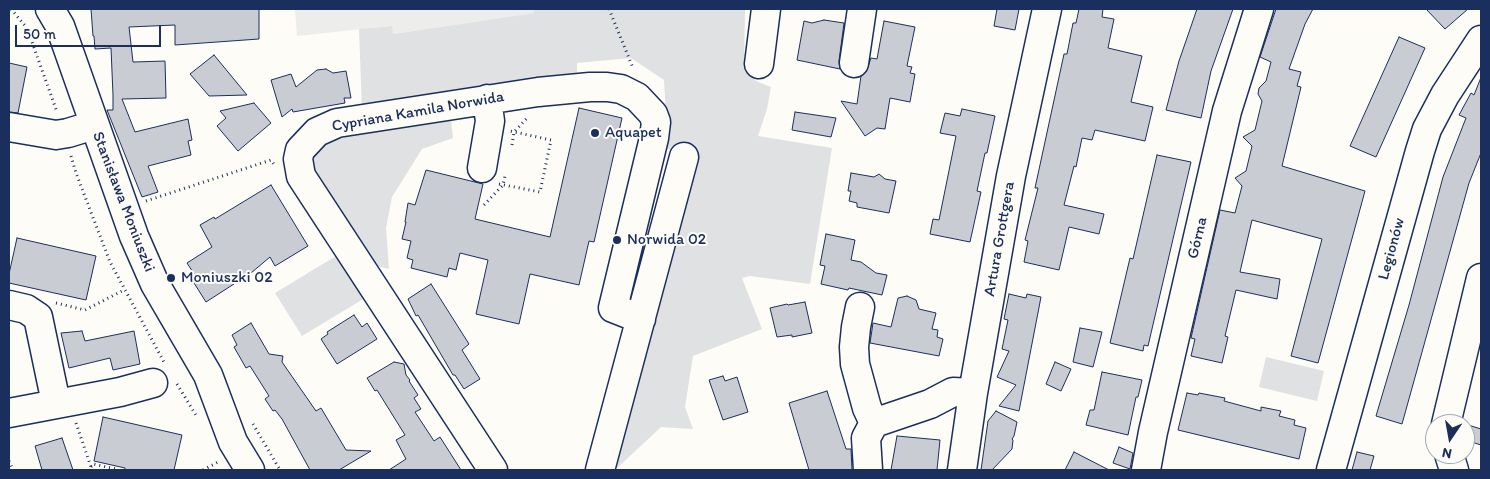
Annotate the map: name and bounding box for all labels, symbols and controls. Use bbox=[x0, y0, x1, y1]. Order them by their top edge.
scale bar bbox=[18, 15, 164, 47]
text: 50 m bbox=[23, 25, 56, 43]
street label: Cypriana Kamila Norwida bbox=[330, 87, 506, 137]
place label: Aquapet bbox=[605, 123, 662, 143]
marker: Aquapet bbox=[589, 127, 601, 139]
street label: Stanisława Moniuszki bbox=[87, 129, 159, 275]
street label: Artura Grottgera bbox=[980, 180, 1020, 298]
street label: Górna bbox=[1184, 215, 1212, 261]
street label: Legionów bbox=[1374, 216, 1410, 282]
place label: Norwida 02 bbox=[627, 230, 706, 250]
marker: Norwida 02 bbox=[611, 234, 623, 246]
place label: Moniuszki 02 bbox=[181, 268, 273, 288]
marker: Moniuszki 02 bbox=[165, 272, 177, 284]
north arrow bbox=[1425, 414, 1475, 464]
text: N bbox=[1441, 444, 1453, 462]

